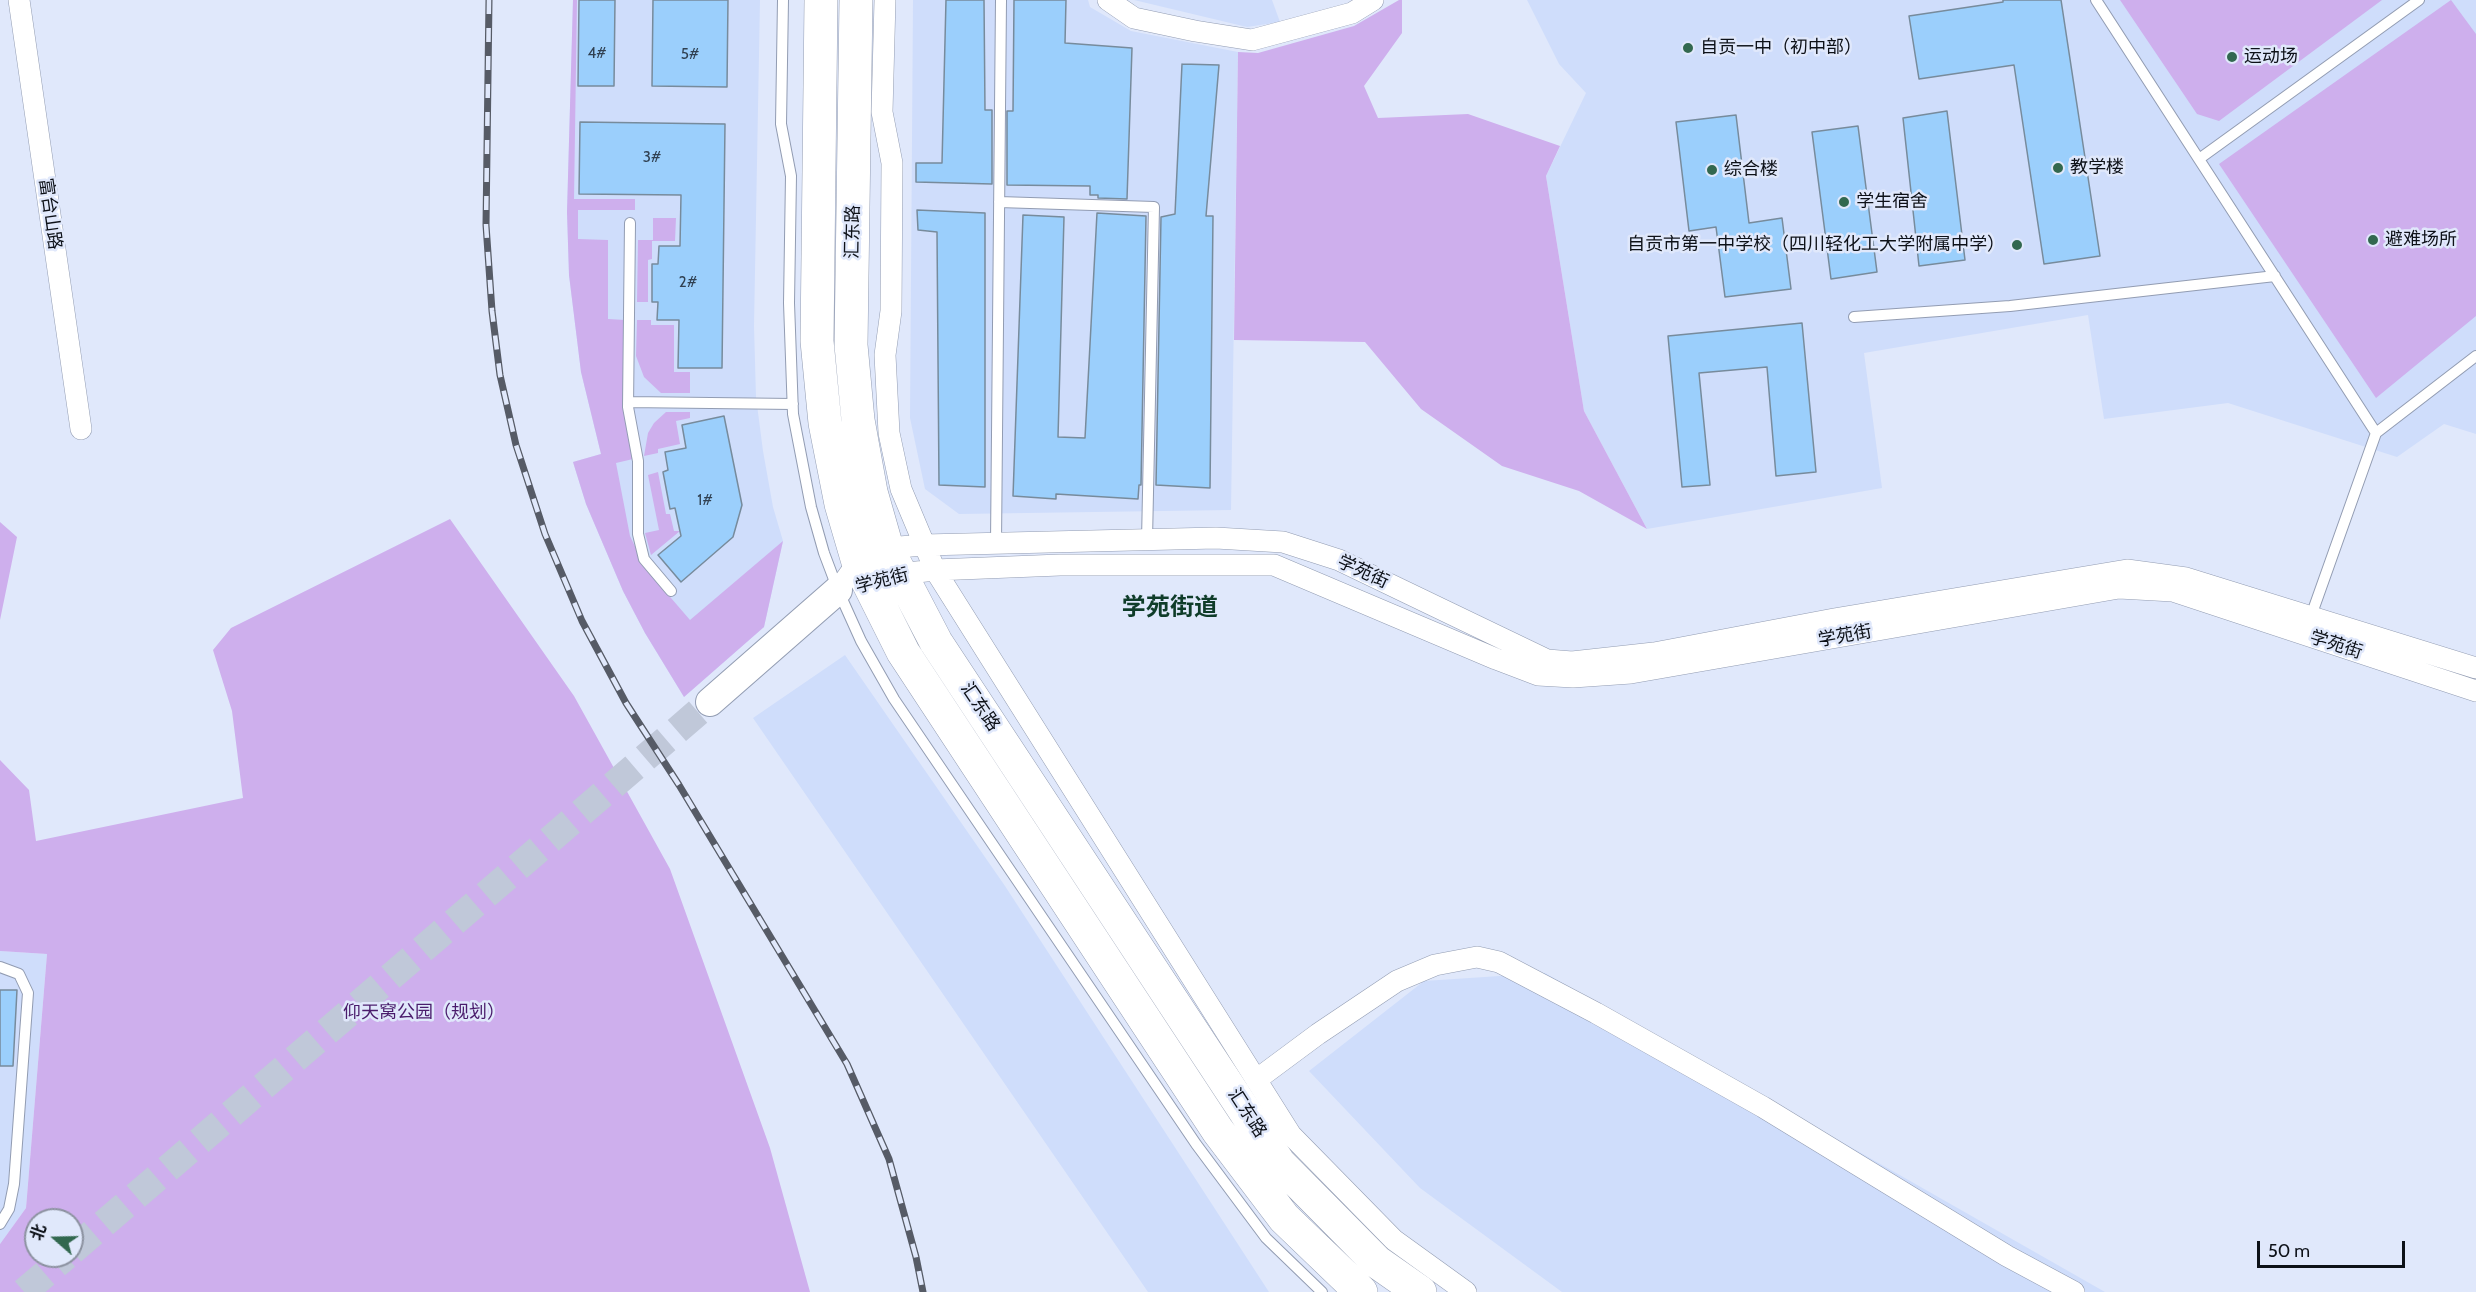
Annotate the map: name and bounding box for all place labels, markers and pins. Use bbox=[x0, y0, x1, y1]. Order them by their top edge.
place label: 自贡一中（初中部） bbox=[1700, 37, 1862, 59]
marker: 自贡一中（初中部） bbox=[1681, 41, 1695, 55]
place label: 运动场 bbox=[2244, 46, 2298, 68]
marker: 运动场 bbox=[2225, 50, 2239, 64]
place label: 教学楼 bbox=[2070, 157, 2124, 179]
place label: 综合楼 bbox=[1724, 159, 1778, 181]
marker: 教学楼 bbox=[2051, 161, 2065, 175]
marker: 综合楼 bbox=[1705, 163, 1719, 177]
place label: 学生宿舍 bbox=[1856, 191, 1928, 213]
marker: 学生宿舍 bbox=[1837, 195, 1851, 209]
place label: 避难场所 bbox=[2385, 229, 2457, 251]
marker: 避难场所 bbox=[2366, 233, 2380, 247]
place label: 自贡市第一中学校（四川轻化工大学附属中学） bbox=[1627, 234, 2005, 256]
marker: 自贡市第一中学校（四川轻化工大学附属中学） bbox=[2010, 238, 2024, 252]

